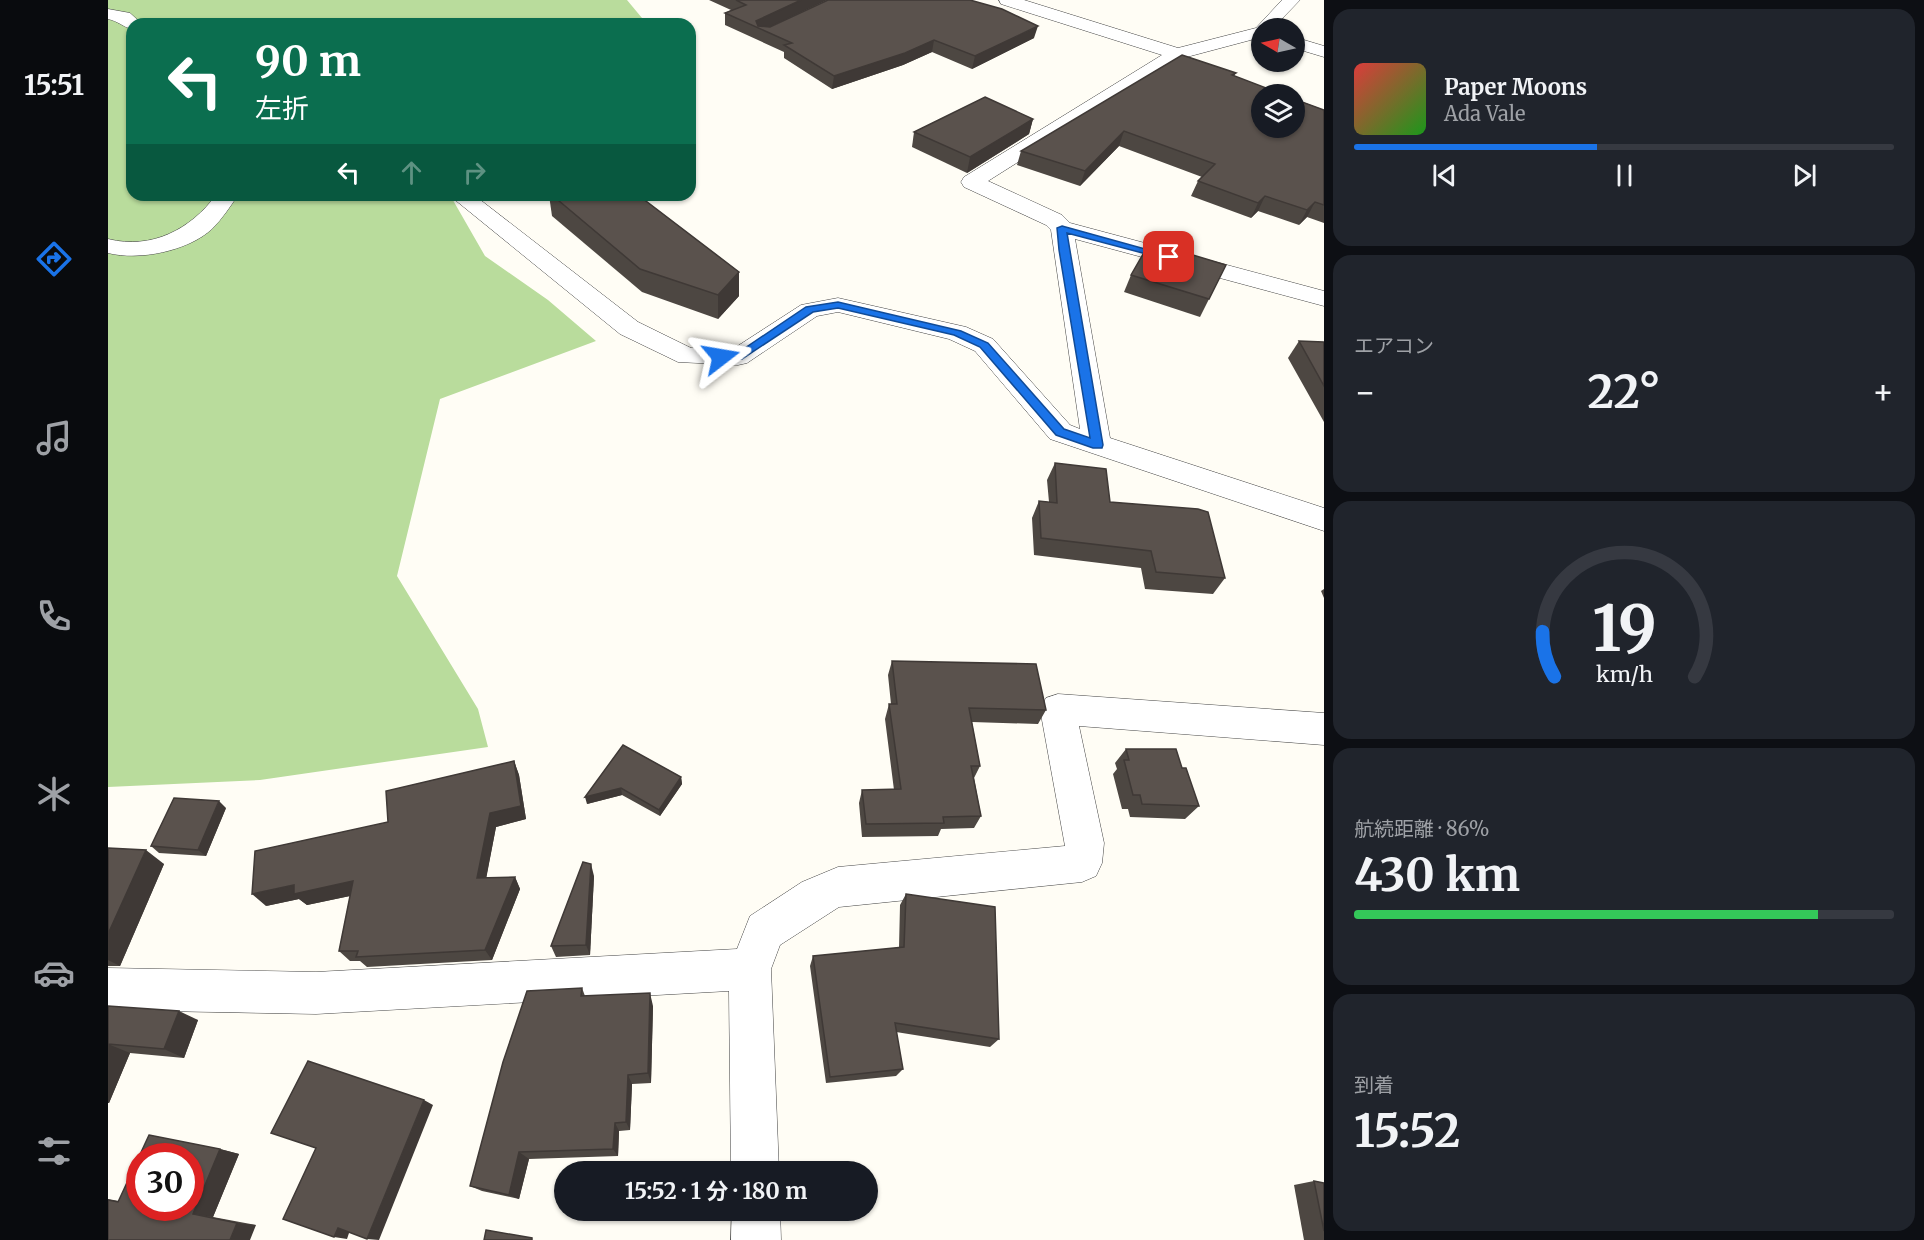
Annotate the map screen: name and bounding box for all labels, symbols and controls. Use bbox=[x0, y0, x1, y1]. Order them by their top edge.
north arrow bbox=[1251, 18, 1305, 72]
map controls bbox=[1251, 18, 1305, 138]
text: 90 m bbox=[255, 35, 361, 87]
icon: left bbox=[156, 42, 234, 120]
text: 15:51 bbox=[24, 68, 84, 102]
text: Paper Moons bbox=[1444, 73, 1587, 101]
button: layers bbox=[1251, 84, 1305, 138]
text: 左折 bbox=[255, 91, 309, 125]
text: Ada Vale bbox=[1444, 101, 1525, 126]
icon: left bbox=[332, 156, 365, 189]
icon: ahead bbox=[395, 156, 428, 189]
icon: right bbox=[458, 156, 491, 189]
icon: previous bbox=[1428, 159, 1461, 192]
icon: pause bbox=[1608, 159, 1641, 192]
icon: next bbox=[1788, 159, 1821, 192]
pin bbox=[1143, 231, 1194, 282]
icon: directions bbox=[33, 238, 75, 280]
icon: arrive bbox=[1152, 240, 1185, 273]
position arrow bbox=[689, 325, 753, 389]
text: エアコン bbox=[1354, 333, 1434, 358]
text: 22° bbox=[1588, 364, 1660, 420]
text: − bbox=[1354, 372, 1376, 413]
text: + bbox=[1872, 372, 1894, 413]
icon: music bbox=[33, 417, 75, 459]
text: 19 bbox=[1592, 590, 1656, 668]
icon: phone bbox=[33, 595, 75, 637]
text: km/h bbox=[1596, 661, 1652, 688]
icon: climate bbox=[33, 773, 75, 815]
text: 航続距離 · 86% bbox=[1354, 816, 1489, 841]
text: 430 km bbox=[1354, 847, 1520, 903]
icon: car bbox=[33, 952, 75, 994]
text: 到着 bbox=[1354, 1072, 1394, 1097]
text: 15:52 bbox=[1354, 1103, 1460, 1159]
icon: filters bbox=[33, 1130, 75, 1172]
speed limit sign: 30 bbox=[126, 1143, 204, 1221]
text: 15:52 · 1 分 · 180 m bbox=[625, 1177, 807, 1205]

